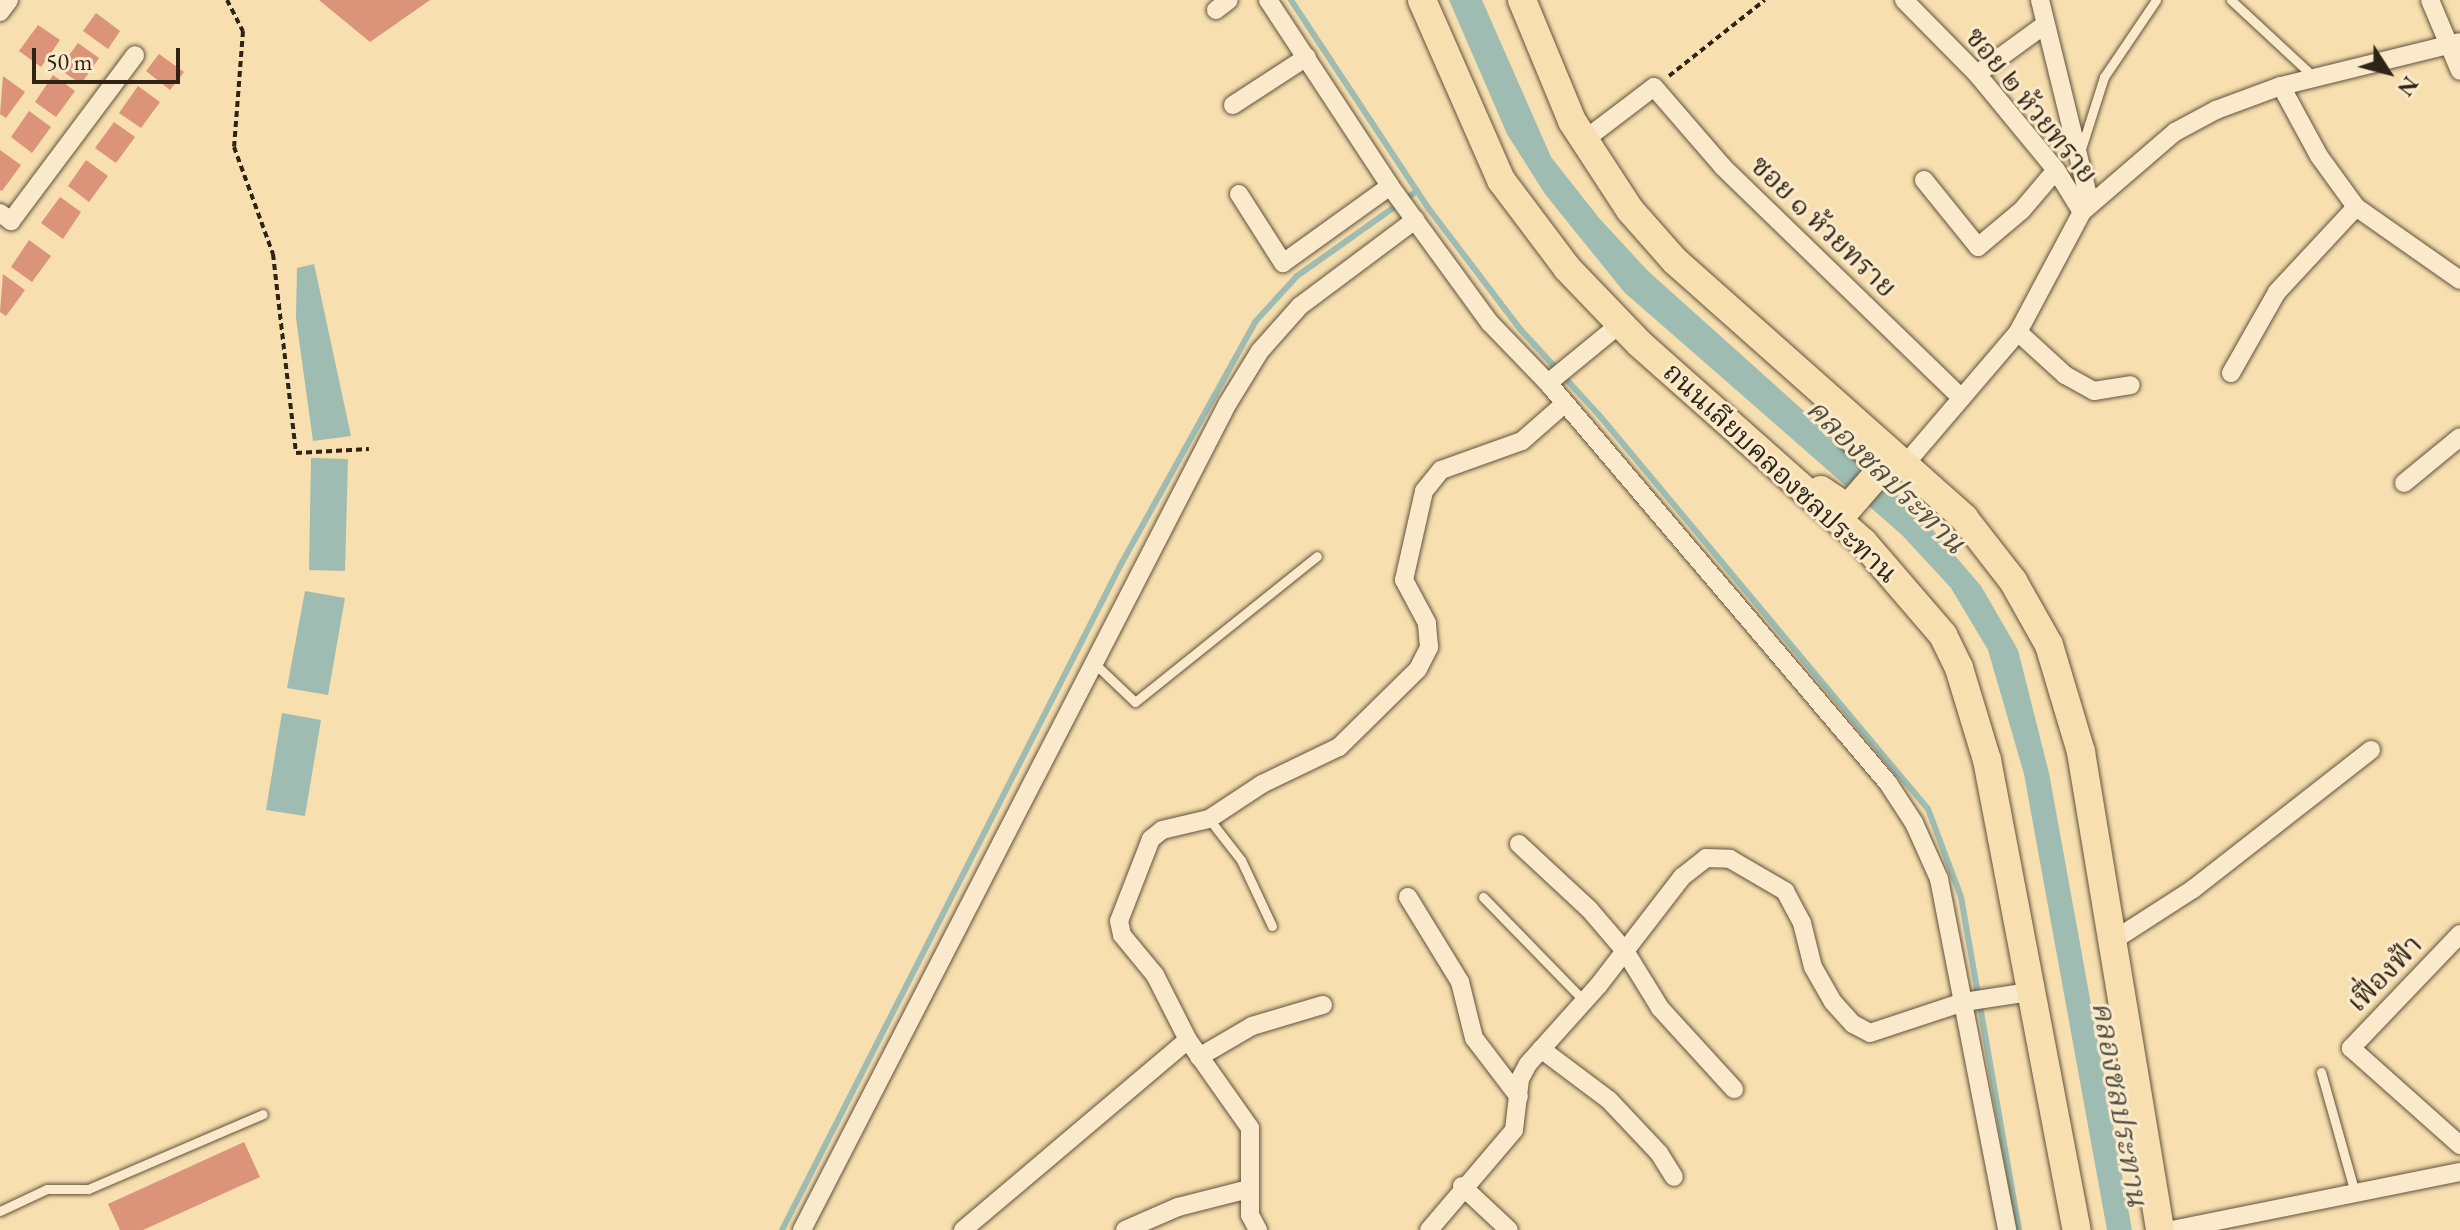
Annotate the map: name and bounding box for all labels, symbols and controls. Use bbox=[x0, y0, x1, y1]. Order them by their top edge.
street label: ซอย ๒ ห้วยทราย bbox=[1959, 20, 2105, 190]
scale bar bbox=[36, 32, 184, 82]
north arrow bbox=[2348, 32, 2428, 112]
text: 50 m bbox=[46, 46, 93, 77]
text: N bbox=[2391, 71, 2425, 102]
street label: ซอย ๑ ห้วยทราย bbox=[1744, 148, 1904, 304]
street label: ถนนเลียบคลองชลประทาน bbox=[1657, 355, 1905, 589]
water label: คลองชลประทาน bbox=[1799, 391, 1973, 561]
street label: เฟื่องฟ้า bbox=[2339, 928, 2429, 1018]
water label: คลองชลประทาน bbox=[2084, 999, 2156, 1209]

